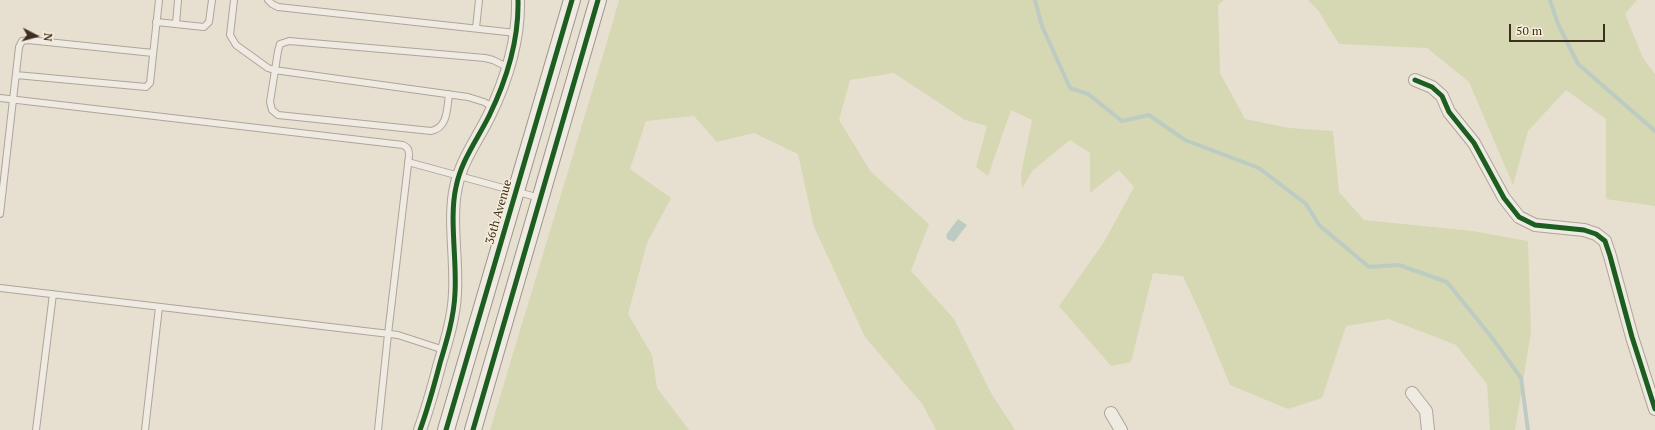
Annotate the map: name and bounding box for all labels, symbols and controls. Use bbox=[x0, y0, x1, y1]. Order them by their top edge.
north arrow bbox=[16, 16, 56, 56]
scale bar bbox=[1511, 16, 1607, 42]
text: 50 m bbox=[1516, 23, 1542, 38]
text: N bbox=[41, 32, 55, 42]
street label: 36th Avenue bbox=[483, 178, 515, 246]

